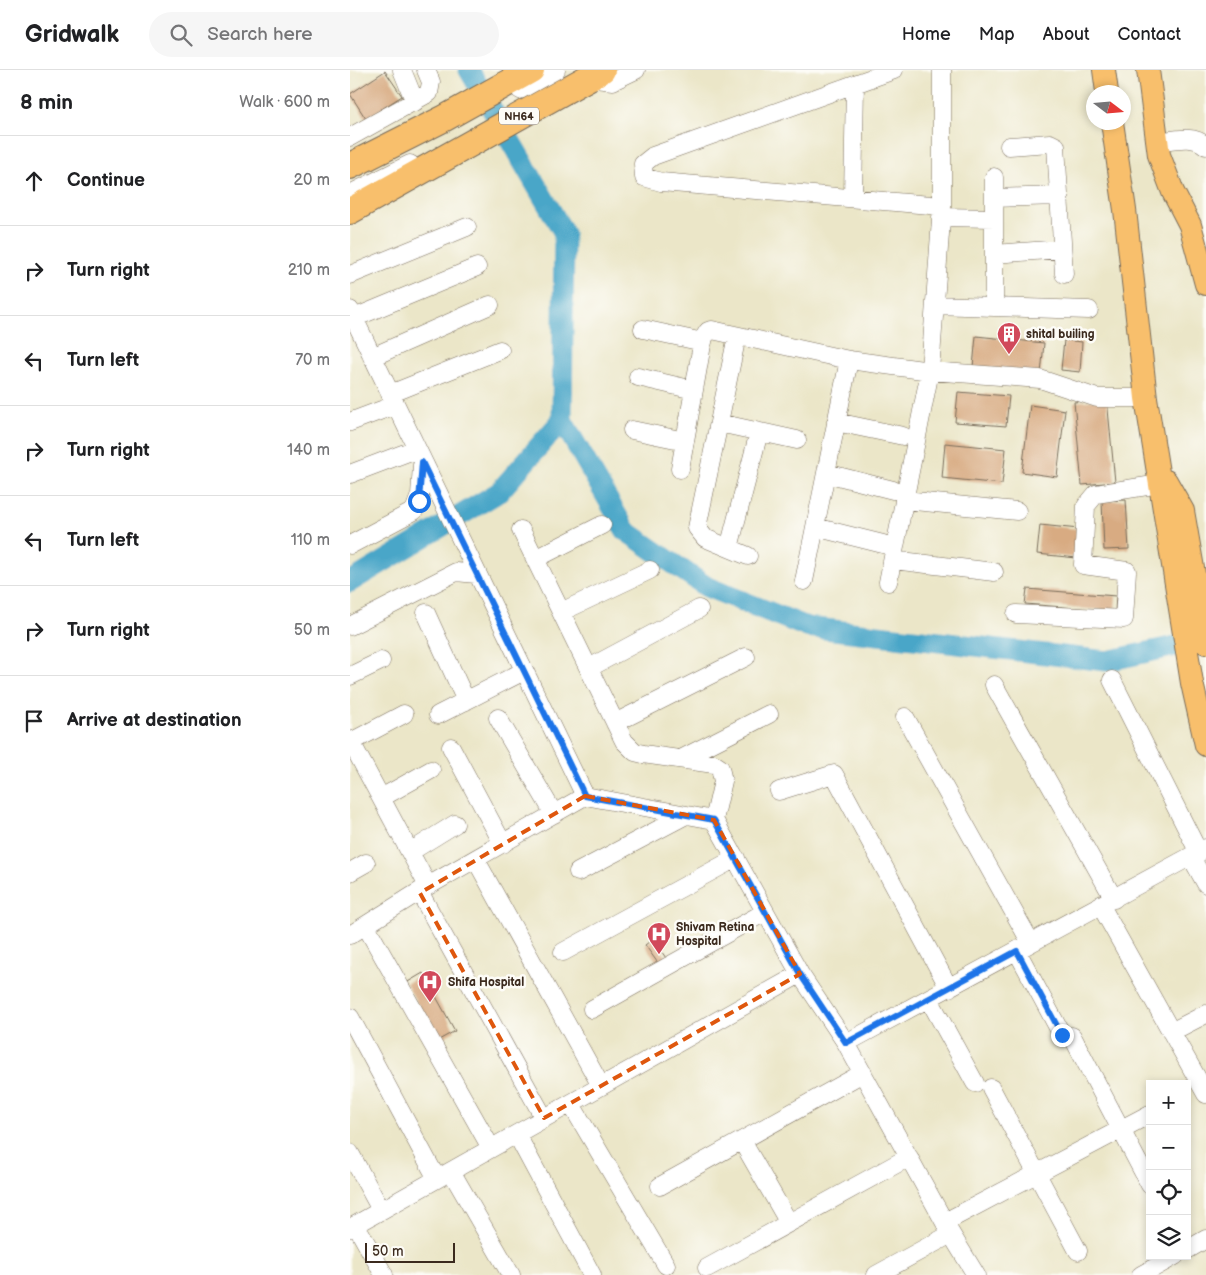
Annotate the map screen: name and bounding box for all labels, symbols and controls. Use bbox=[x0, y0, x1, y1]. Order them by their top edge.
search box bbox=[149, 12, 499, 57]
text: Gridwalk bbox=[25, 20, 119, 49]
icon: search bbox=[167, 21, 195, 49]
text: Search here bbox=[207, 23, 312, 46]
text: Home bbox=[902, 24, 951, 45]
text: Map bbox=[979, 24, 1015, 45]
text: About bbox=[1043, 24, 1090, 45]
text: Contact bbox=[1118, 24, 1181, 45]
north arrow bbox=[1086, 85, 1131, 130]
text: 8 min bbox=[20, 90, 73, 115]
text: Walk · 600 m bbox=[239, 93, 330, 112]
road number: NH64 bbox=[499, 107, 539, 124]
icon: ahead bbox=[20, 167, 48, 195]
text: Continue bbox=[67, 169, 145, 192]
text: 20 m bbox=[294, 171, 330, 190]
icon: right bbox=[20, 257, 48, 285]
text: Turn right bbox=[67, 259, 150, 282]
text: 210 m bbox=[288, 261, 330, 280]
building icon: shital builing bbox=[996, 321, 1022, 355]
place label: shital builing bbox=[1026, 327, 1095, 342]
icon: left bbox=[20, 347, 48, 375]
text: Turn left bbox=[67, 349, 139, 372]
text: 70 m bbox=[295, 351, 330, 370]
icon: right bbox=[20, 437, 48, 465]
text: Turn right bbox=[67, 439, 150, 462]
text: 140 m bbox=[287, 441, 330, 460]
route start bbox=[408, 490, 431, 513]
icon: left bbox=[20, 527, 48, 555]
text: Turn left bbox=[67, 529, 139, 552]
text: 110 m bbox=[291, 531, 330, 550]
icon: right bbox=[20, 617, 48, 645]
text: Turn right bbox=[67, 619, 150, 642]
text: 50 m bbox=[294, 621, 330, 640]
icon: arrive bbox=[20, 707, 48, 735]
text: Arrive at destination bbox=[67, 709, 242, 732]
place label: Shivam Retina Hospital bbox=[676, 920, 754, 949]
hospital icon: Shivam Retina Hospital bbox=[646, 921, 672, 955]
hospital icon: Shifa Hospital bbox=[417, 969, 443, 1003]
place label: Shifa Hospital bbox=[448, 975, 524, 990]
route end bbox=[1051, 1024, 1074, 1047]
map controls bbox=[1146, 1080, 1191, 1260]
button: + bbox=[1146, 1080, 1191, 1125]
button: − bbox=[1146, 1125, 1191, 1170]
button: locate bbox=[1146, 1170, 1191, 1215]
button: layers bbox=[1146, 1215, 1191, 1260]
scale bar bbox=[365, 1240, 455, 1263]
text: 50 m bbox=[372, 1243, 404, 1260]

